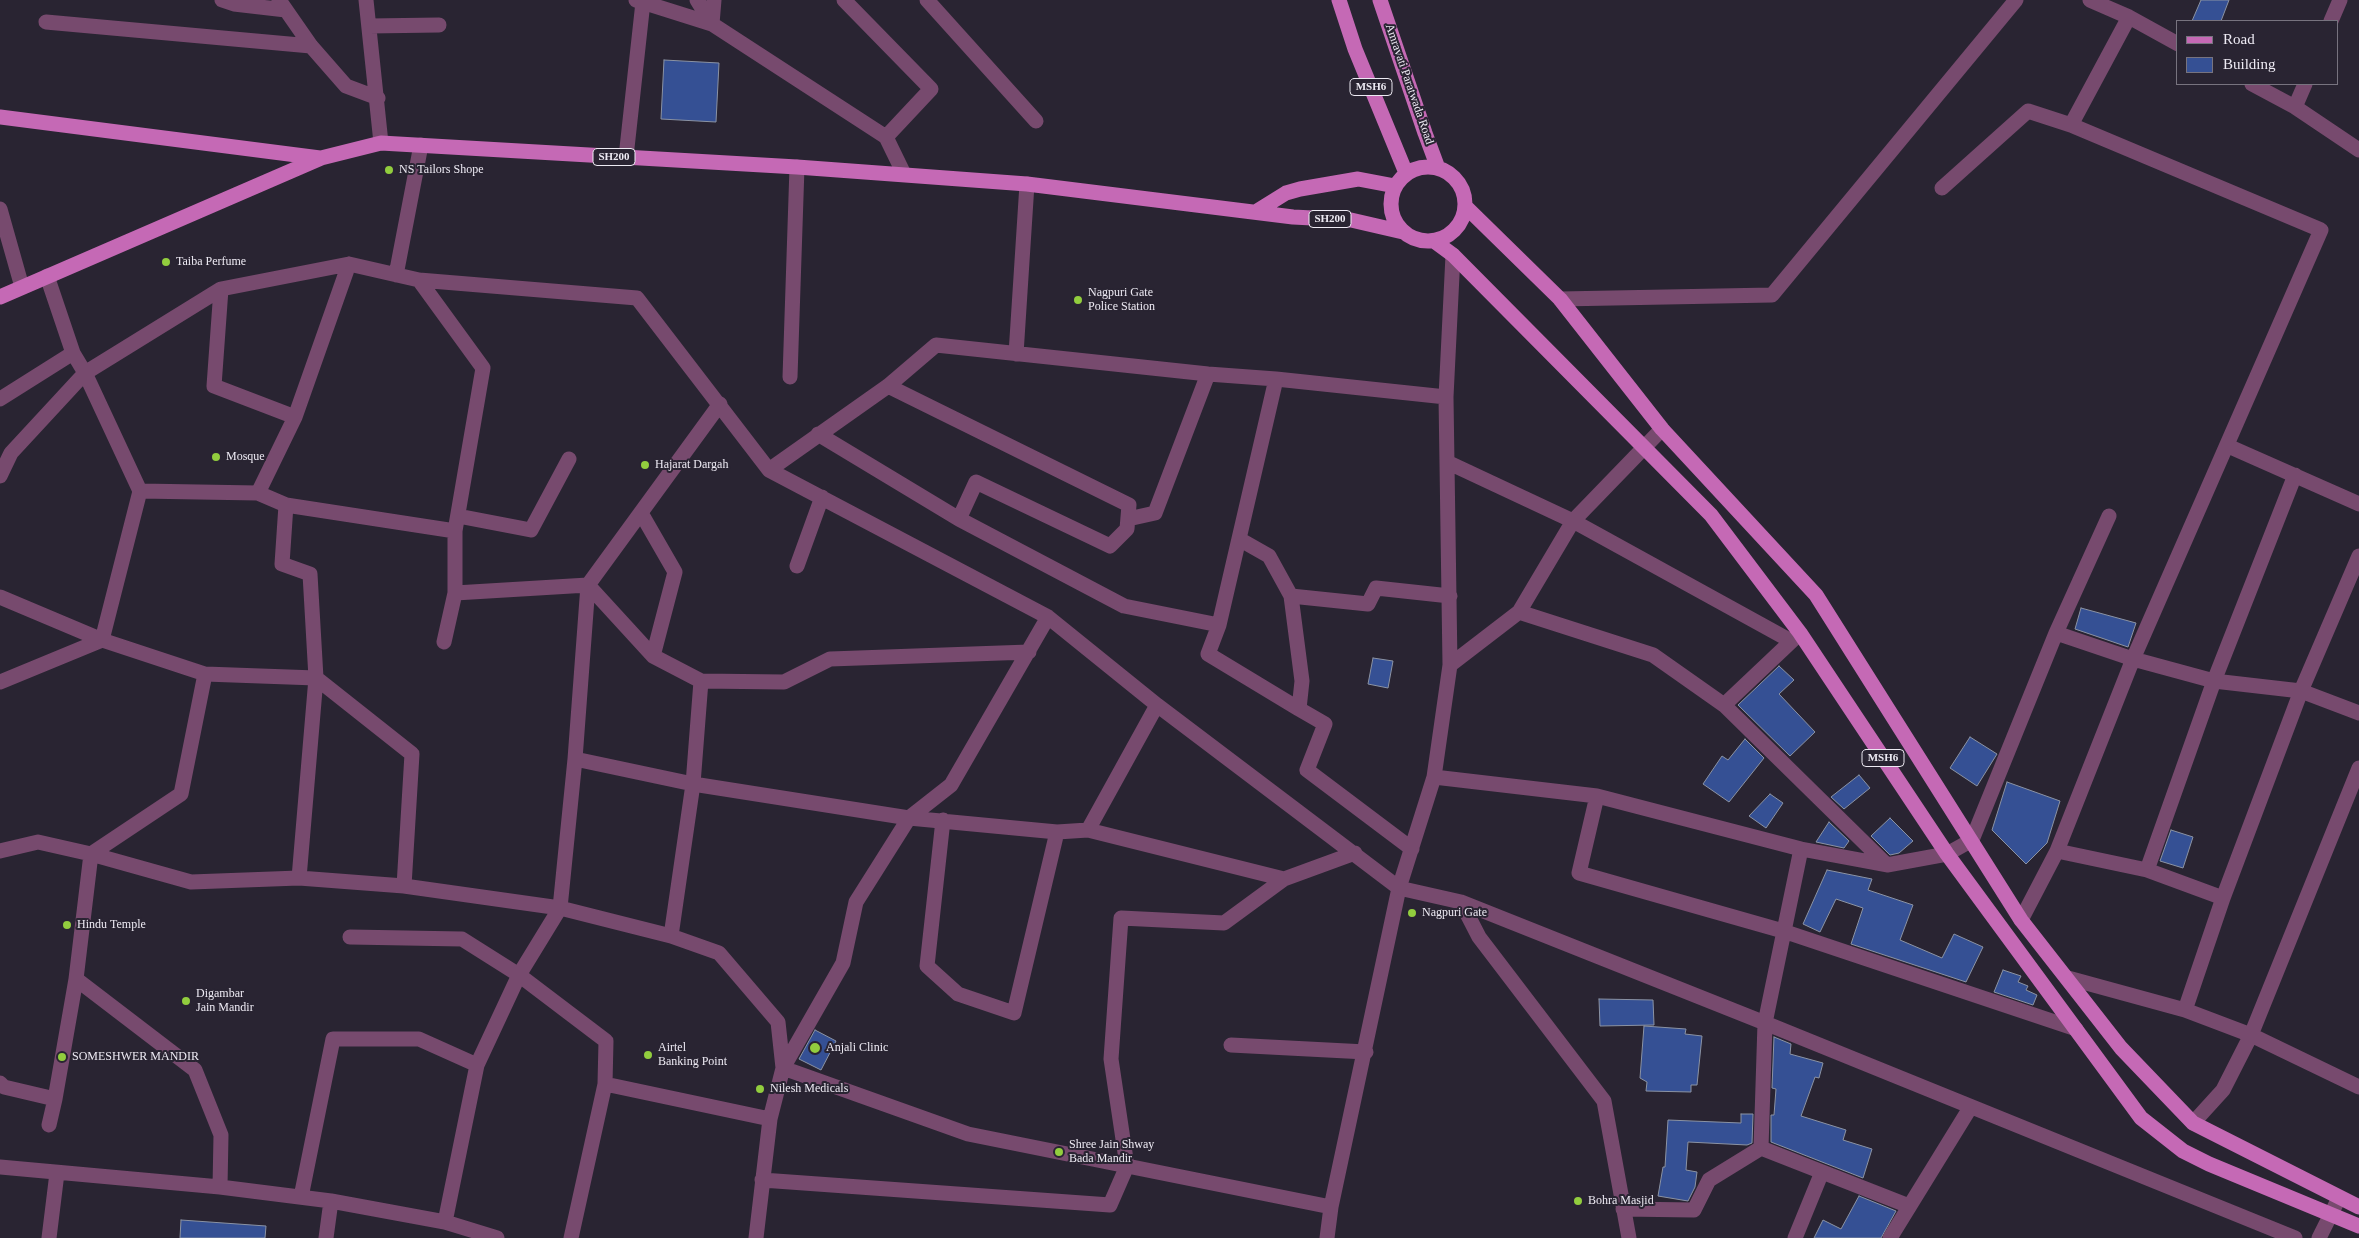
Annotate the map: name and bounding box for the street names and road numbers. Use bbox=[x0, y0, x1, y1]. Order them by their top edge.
street label: Amravati Paratwada Road bbox=[1382, 22, 1436, 146]
road number: MSH6 bbox=[1350, 78, 1392, 95]
road number: SH200 bbox=[593, 148, 635, 166]
road number: SH200 bbox=[1309, 210, 1351, 228]
road number: MSH6 bbox=[1862, 750, 1904, 766]

